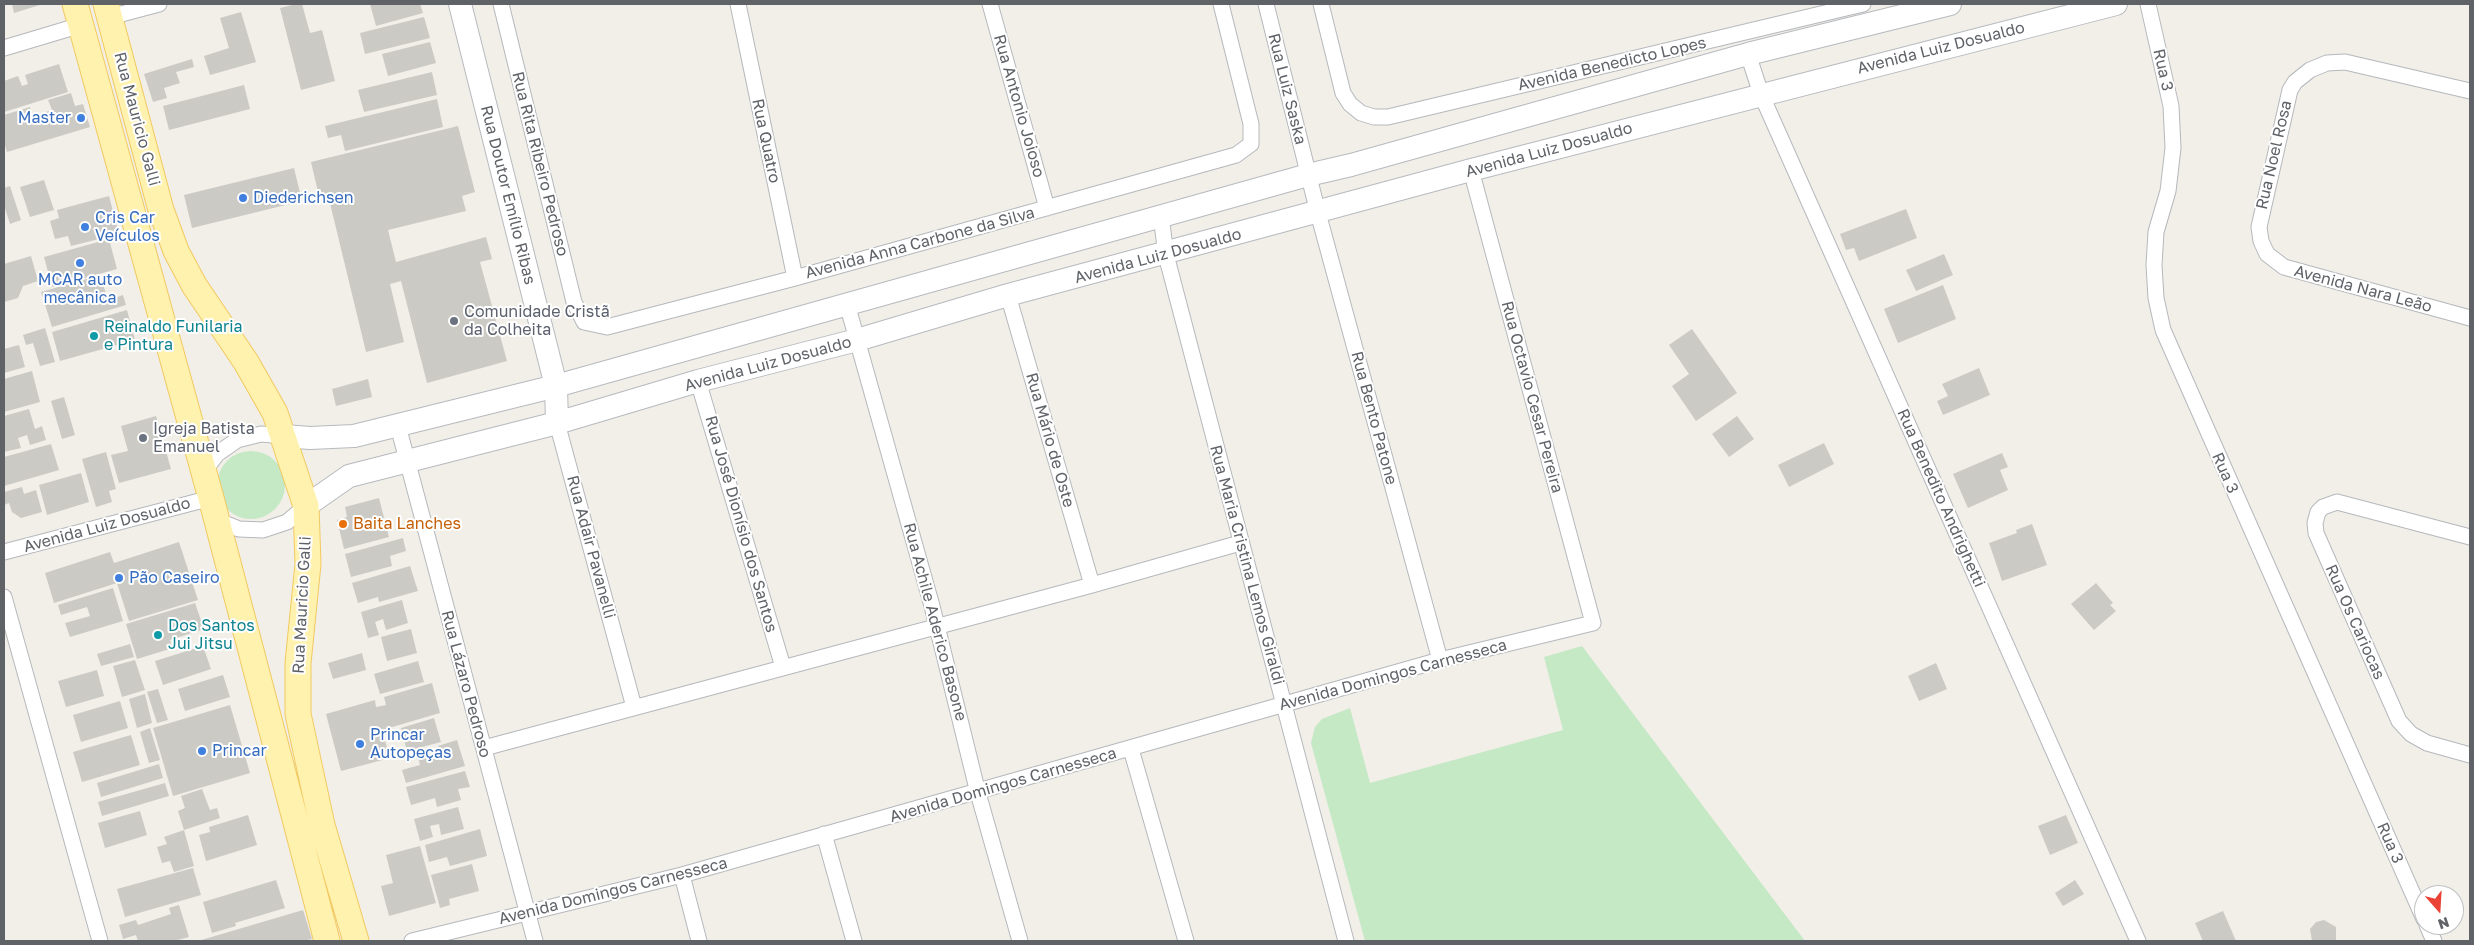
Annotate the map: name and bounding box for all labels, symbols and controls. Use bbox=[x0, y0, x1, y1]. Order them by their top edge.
street label: Avenida Luiz Dosualdo bbox=[1855, 18, 2027, 78]
street label: Rua Luiz Saska bbox=[1264, 31, 1310, 147]
street label: Rua Antonio Joioso bbox=[989, 32, 1049, 180]
street label: Avenida Benedicto Lopes bbox=[1516, 33, 1708, 95]
street label: Rua 3 bbox=[2149, 47, 2177, 93]
street label: Rua Mauricio Galli bbox=[110, 50, 164, 188]
street label: Rua Rita Ribeiro Pedroso bbox=[508, 70, 572, 258]
street label: Rua Quatro bbox=[748, 97, 784, 185]
street label: Rua Noel Rosa bbox=[2252, 99, 2296, 211]
street label: Rua Doutor Emílio Ribas bbox=[476, 103, 540, 287]
place label: Master bbox=[18, 108, 71, 128]
marker: Master bbox=[75, 112, 87, 124]
street label: Avenida Luiz Dosualdo bbox=[1463, 118, 1635, 182]
place label: Diederichsen bbox=[253, 188, 354, 208]
marker: Diederichsen bbox=[237, 192, 249, 204]
street label: Avenida Anna Carbone da Silva bbox=[803, 203, 1037, 283]
place label: Cris Car Veículos bbox=[95, 208, 160, 246]
marker: Cris Car Veículos bbox=[79, 221, 91, 233]
street label: Avenida Luiz Dosualdo bbox=[1072, 224, 1244, 288]
marker: MCAR auto mecânica bbox=[74, 257, 86, 269]
street label: Avenida Nara Leão bbox=[2292, 261, 2434, 317]
place label: MCAR auto mecânica bbox=[38, 270, 122, 308]
street label: Rua Octavio Cesar Pereira bbox=[1497, 299, 1567, 495]
place label: Comunidade Cristã da Colheita bbox=[464, 302, 610, 340]
marker: Comunidade Cristã da Colheita bbox=[448, 315, 460, 327]
place label: Reinaldo Funilaria e Pintura bbox=[104, 317, 243, 355]
marker: Reinaldo Funilaria e Pintura bbox=[88, 330, 100, 342]
street label: Avenida Luiz Dosualdo bbox=[682, 332, 854, 396]
street label: Rua Bento Patone bbox=[1347, 349, 1401, 487]
street label: Rua Mário de Oste bbox=[1022, 370, 1078, 510]
street label: Rua Benedito Andrighetti bbox=[1893, 406, 1989, 590]
street label: Rua José Dionísio dos Santos bbox=[701, 413, 781, 635]
place label: Igreja Batista Emanuel bbox=[153, 419, 255, 457]
marker: Igreja Batista Emanuel bbox=[137, 432, 149, 444]
street label: Rua Maria Cristina Lemos Giraldi bbox=[1206, 443, 1288, 687]
street label: Rua 3 bbox=[2208, 450, 2242, 496]
street label: Rua Adair Pavanelli bbox=[563, 473, 619, 621]
street label: Avenida Luiz Dosualdo bbox=[21, 493, 193, 557]
place label: Baita Lanches bbox=[353, 514, 461, 534]
marker: Baita Lanches bbox=[337, 518, 349, 530]
street label: Rua Achile Aderico Basone bbox=[899, 521, 971, 723]
street label: Rua Mauricio Galli bbox=[289, 536, 315, 674]
street label: Rua Os Cariocas bbox=[2321, 562, 2389, 682]
place label: Pão Caseiro bbox=[129, 568, 220, 588]
marker: Pão Caseiro bbox=[113, 572, 125, 584]
street label: Rua Lázaro Pedroso bbox=[437, 608, 495, 760]
place label: Dos Santos Jui Jitsu bbox=[168, 616, 255, 654]
marker: Dos Santos Jui Jitsu bbox=[152, 629, 164, 641]
street label: Avenida Domingos Carnesseca bbox=[1277, 635, 1509, 715]
place label: Princar Autopeças bbox=[370, 725, 451, 763]
marker: Princar Autopeças bbox=[354, 738, 366, 750]
place label: Princar bbox=[212, 741, 267, 761]
street label: Avenida Domingos Carnesseca bbox=[887, 743, 1119, 827]
marker: Princar bbox=[196, 745, 208, 757]
street label: Rua 3 bbox=[2373, 820, 2407, 866]
street label: Avenida Domingos Carnesseca bbox=[497, 853, 729, 929]
north arrow bbox=[2414, 885, 2464, 935]
text: N bbox=[2436, 914, 2452, 933]

